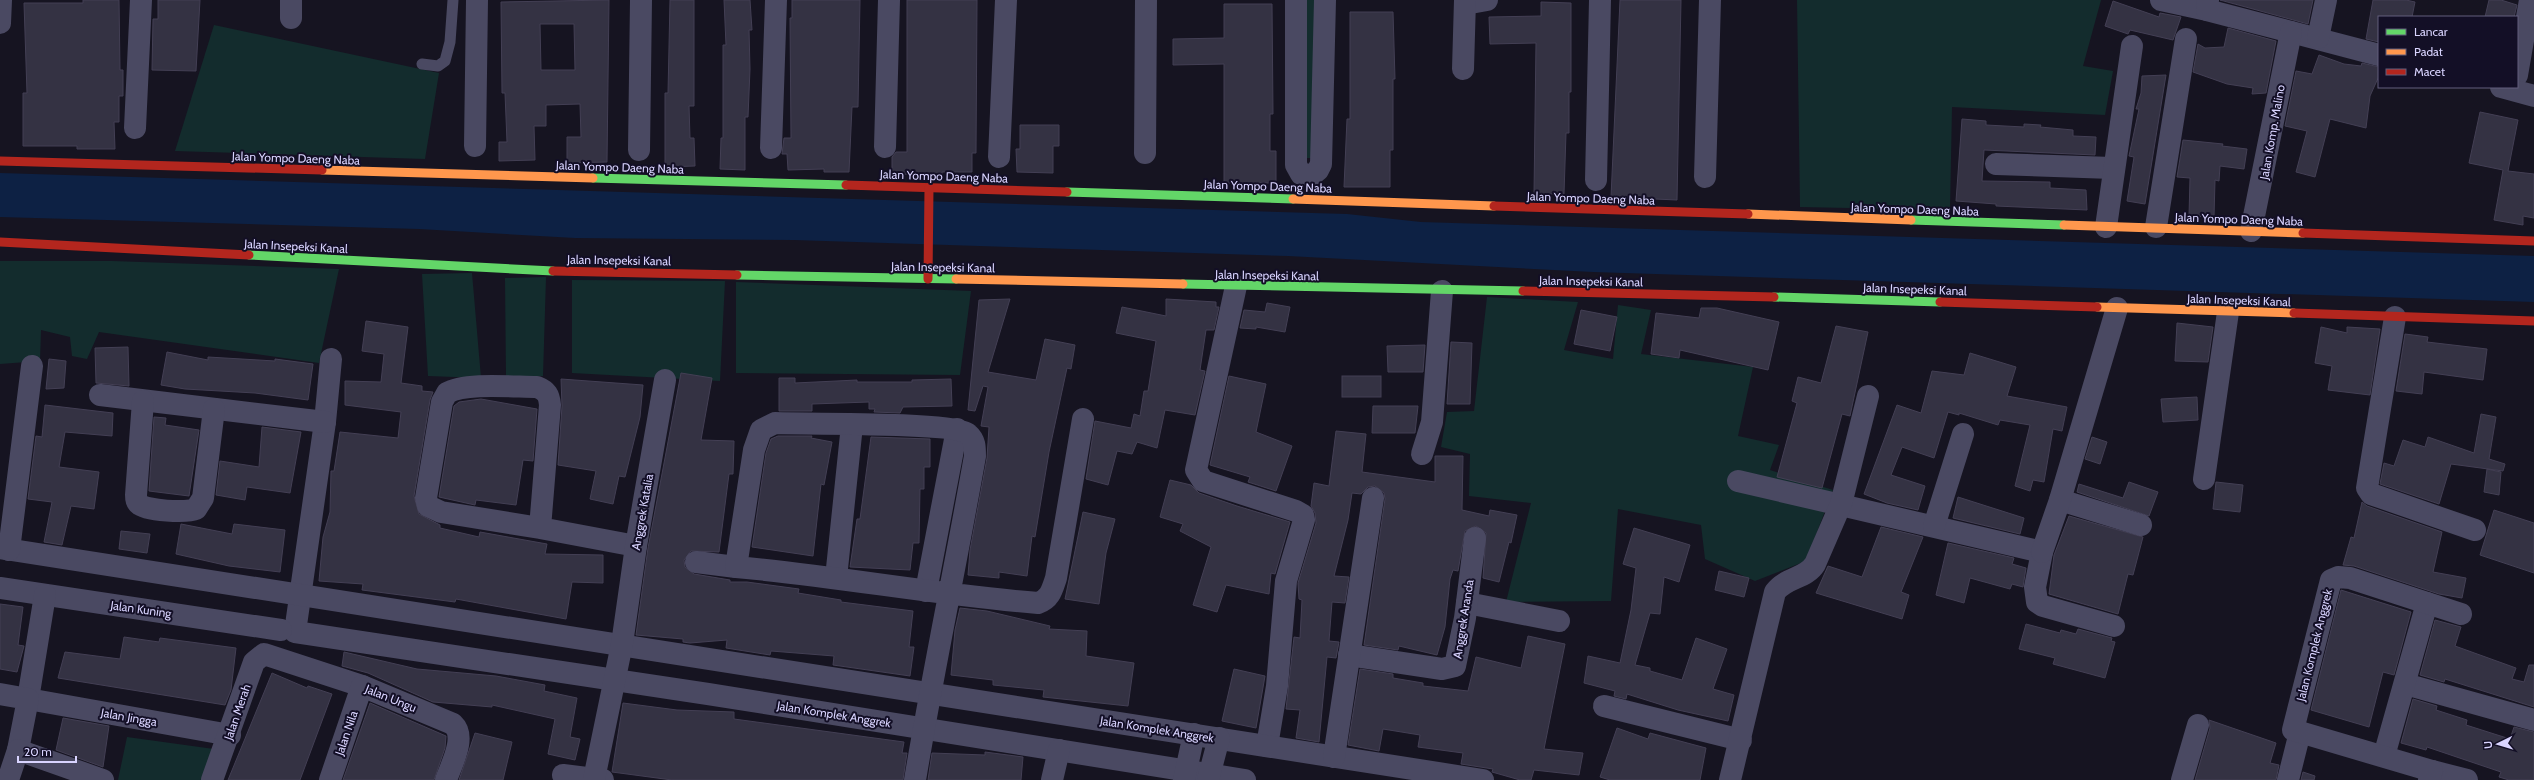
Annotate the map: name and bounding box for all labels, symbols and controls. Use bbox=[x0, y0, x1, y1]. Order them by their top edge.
legend bbox=[2378, 16, 2518, 88]
text: Lancar bbox=[2414, 24, 2448, 39]
text: Padat bbox=[2414, 44, 2443, 59]
text: Macet bbox=[2414, 64, 2445, 79]
street label: Jalan Komp. Malino bbox=[2256, 83, 2288, 182]
street label: Jalan Yompo Daeng Naba bbox=[231, 148, 360, 168]
street label: Jalan Yompo Daeng Naba bbox=[555, 157, 684, 177]
street label: Jalan Yompo Daeng Naba bbox=[879, 166, 1008, 186]
street label: Jalan Yompo Daeng Naba bbox=[1203, 176, 1332, 196]
street label: Jalan Yompo Daeng Naba bbox=[1526, 188, 1655, 208]
street label: Jalan Yompo Daeng Naba bbox=[1850, 199, 1979, 219]
street label: Jalan Yompo Daeng Naba bbox=[2174, 209, 2303, 229]
street label: Jalan Insepeksi Kanal bbox=[243, 236, 348, 256]
street label: Jalan Insepeksi Kanal bbox=[566, 252, 671, 268]
street label: Jalan Insepeksi Kanal bbox=[890, 259, 995, 275]
street label: Jalan Insepeksi Kanal bbox=[1214, 267, 1319, 283]
street label: Jalan Insepeksi Kanal bbox=[1538, 273, 1643, 289]
street label: Jalan Insepeksi Kanal bbox=[1862, 280, 1967, 298]
street label: Jalan Insepeksi Kanal bbox=[2186, 291, 2291, 309]
street label: Anggrek Katalia bbox=[628, 472, 656, 551]
street label: Anggrek Aranda bbox=[1449, 578, 1477, 660]
street label: Jalan Komplek Anggrek bbox=[2293, 587, 2335, 704]
street label: Jalan Kuning bbox=[109, 597, 173, 621]
street label: Jalan Ungu bbox=[362, 681, 419, 715]
street label: Jalan Merah bbox=[220, 682, 254, 743]
street label: Jalan Komplek Anggrek bbox=[775, 697, 893, 731]
street label: Jalan Jingga bbox=[99, 705, 158, 729]
street label: Jalan Nila bbox=[331, 709, 361, 758]
street label: Jalan Komplek Anggrek bbox=[1098, 712, 1216, 746]
north arrow bbox=[2478, 724, 2518, 764]
scale bar bbox=[18, 738, 76, 764]
text: U bbox=[2481, 740, 2495, 749]
text: 20 m bbox=[24, 744, 52, 759]

